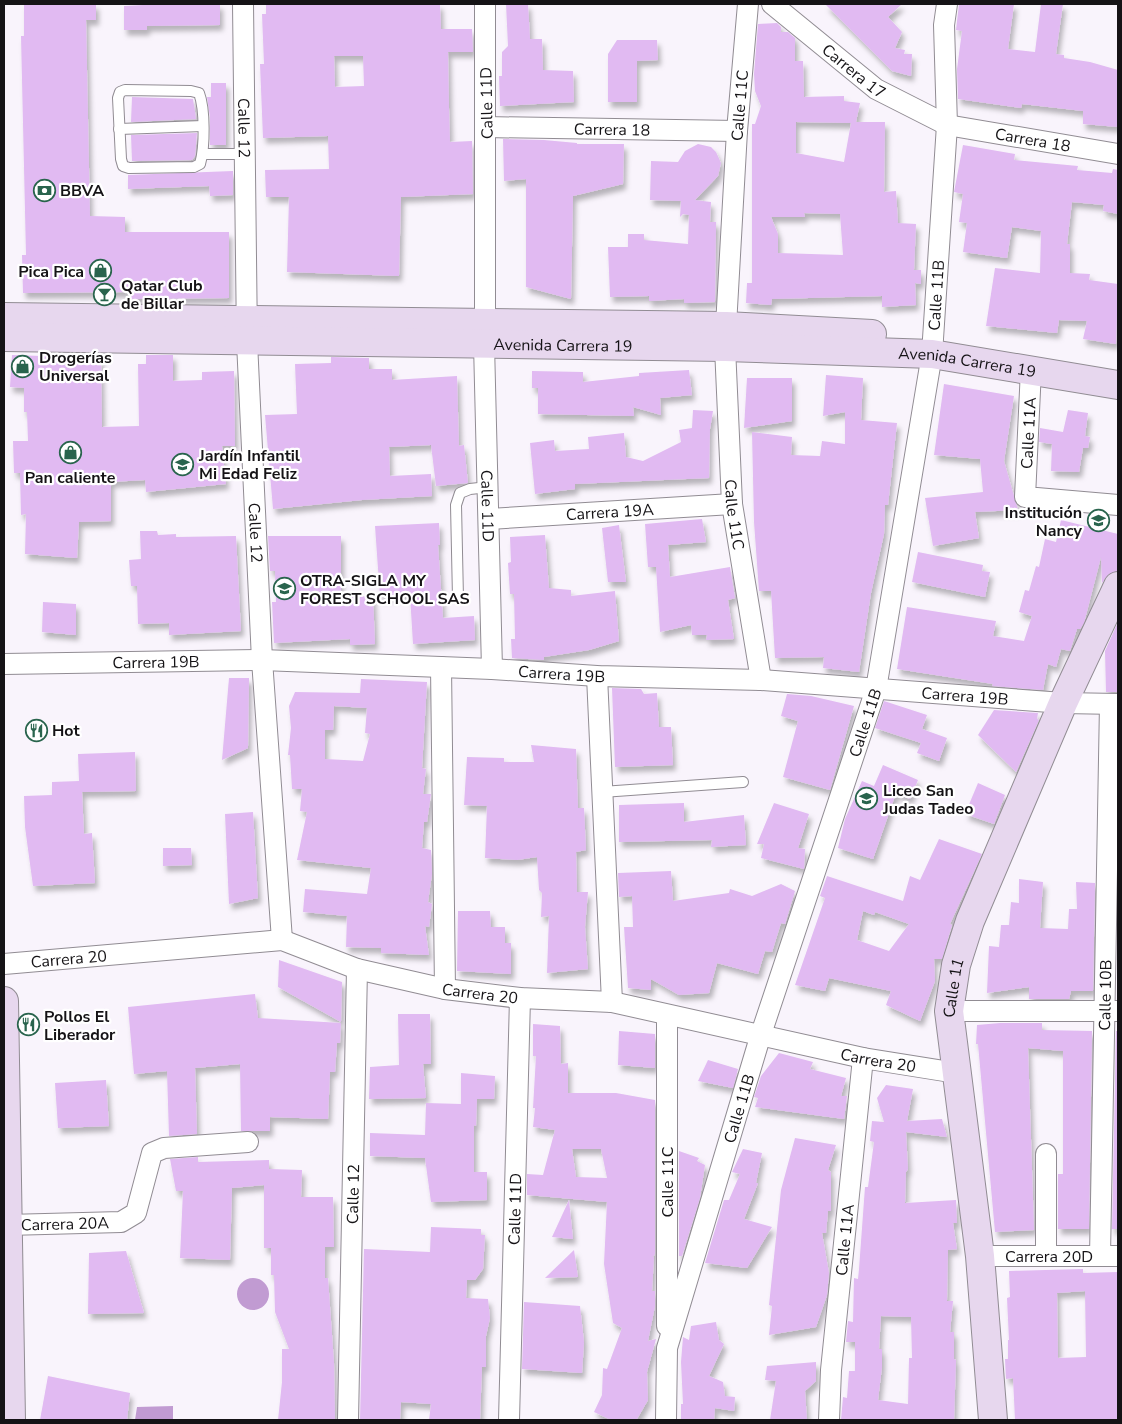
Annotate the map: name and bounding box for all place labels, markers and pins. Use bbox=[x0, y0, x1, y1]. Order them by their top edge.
bank icon: BBVA bbox=[32, 178, 56, 202]
place label: BBVA bbox=[60, 180, 104, 202]
shop icon: Pica Pica bbox=[88, 259, 112, 283]
place label: Pica Pica bbox=[18, 261, 84, 283]
place label: Qatar Club de Billar bbox=[121, 275, 203, 315]
bar icon: Qatar Club de Billar bbox=[93, 282, 117, 306]
place label: Drogerías Universal bbox=[39, 347, 112, 387]
shop icon: Drogerías Universal bbox=[11, 354, 35, 378]
shop icon: Pan caliente bbox=[58, 441, 82, 465]
place label: Jardín Infantil Mi Edad Feliz bbox=[198, 445, 300, 485]
school or university icon: Jardín Infantil Mi Edad Feliz bbox=[171, 452, 195, 476]
place label: Pan caliente bbox=[25, 467, 116, 489]
place label: Institución Nancy bbox=[1005, 502, 1083, 542]
school or university icon: Institución Nancy bbox=[1086, 509, 1110, 533]
place label: OTRA-SIGLA MY FOREST SCHOOL SAS bbox=[300, 570, 469, 610]
school or university icon: OTRA-SIGLA MY FOREST SCHOOL SAS bbox=[272, 577, 296, 601]
restaurant icon: Hot bbox=[24, 718, 48, 742]
place label: Hot bbox=[52, 720, 81, 742]
place label: Liceo San Judas Tadeo bbox=[882, 780, 973, 820]
school or university icon: Liceo San Judas Tadeo bbox=[855, 787, 879, 811]
place label: Pollos El Liberador bbox=[44, 1006, 116, 1046]
restaurant icon: Pollos El Liberador bbox=[16, 1013, 40, 1037]

